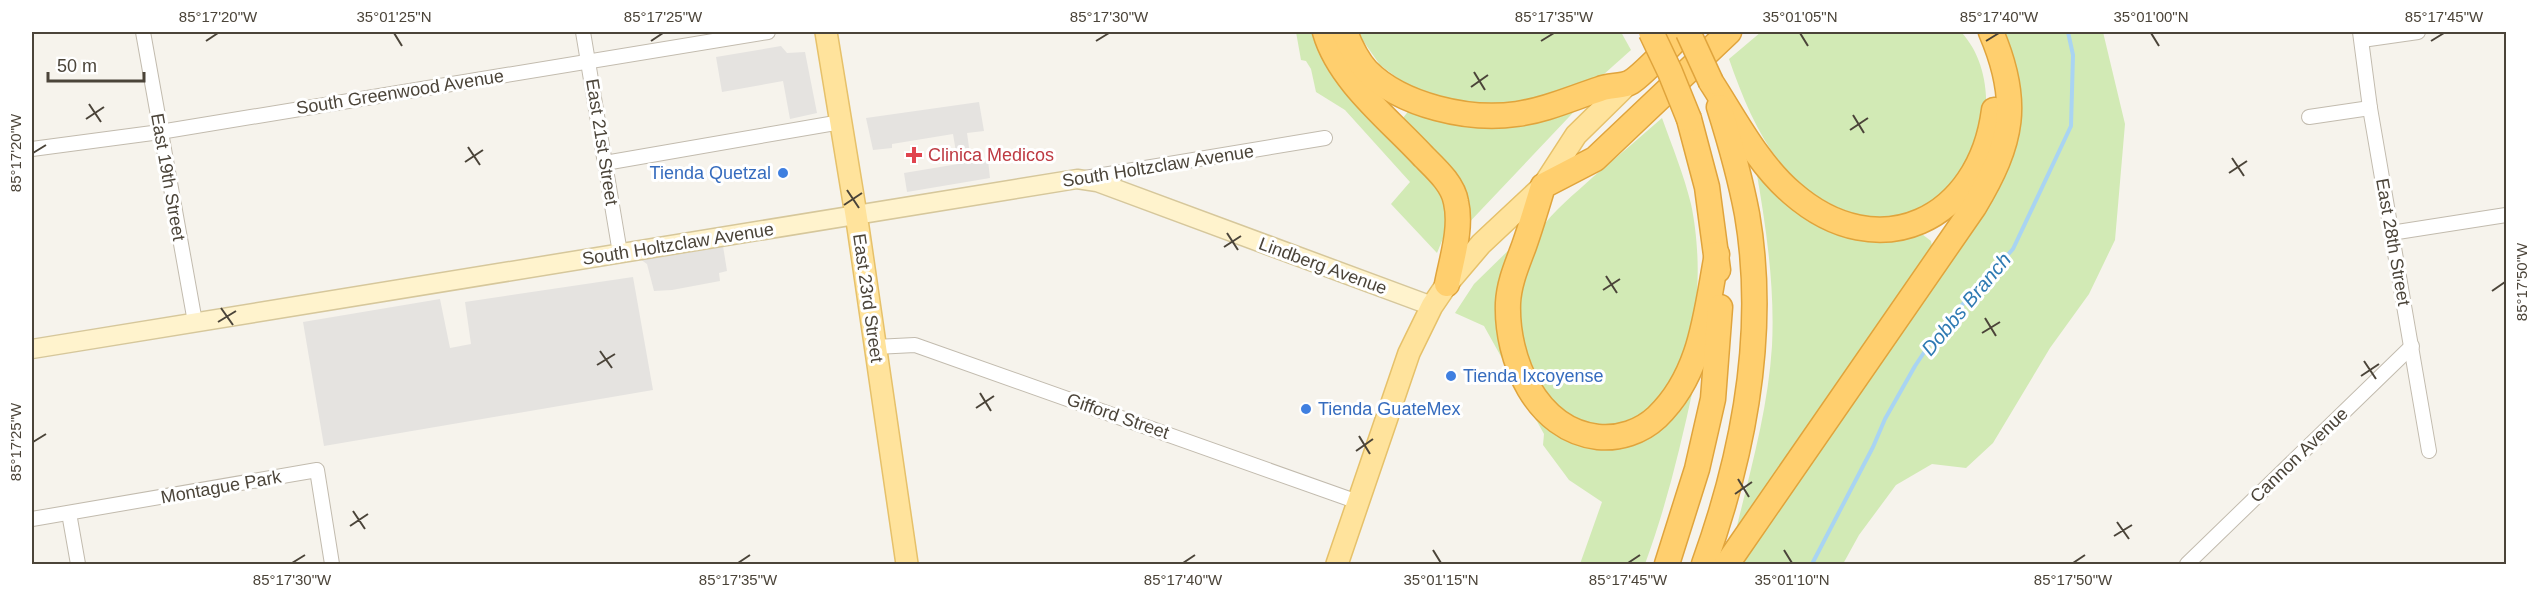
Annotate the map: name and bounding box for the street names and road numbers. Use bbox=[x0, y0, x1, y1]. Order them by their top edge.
street label: South Greenwood Avenue bbox=[295, 66, 505, 118]
street label: East 21st Street bbox=[582, 77, 622, 207]
street label: East 19th Street bbox=[147, 112, 189, 242]
street label: South Holtzclaw Avenue bbox=[1061, 141, 1255, 191]
street label: East 28th Street bbox=[2372, 177, 2414, 307]
street label: South Holtzclaw Avenue bbox=[581, 219, 775, 269]
street label: East 23rd Street bbox=[849, 232, 887, 364]
street label: Lindberg Avenue bbox=[1256, 234, 1390, 298]
street label: Gifford Street bbox=[1064, 389, 1172, 443]
street label: Cannon Avenue bbox=[2246, 403, 2352, 507]
street label: Montague Park bbox=[159, 466, 284, 507]

